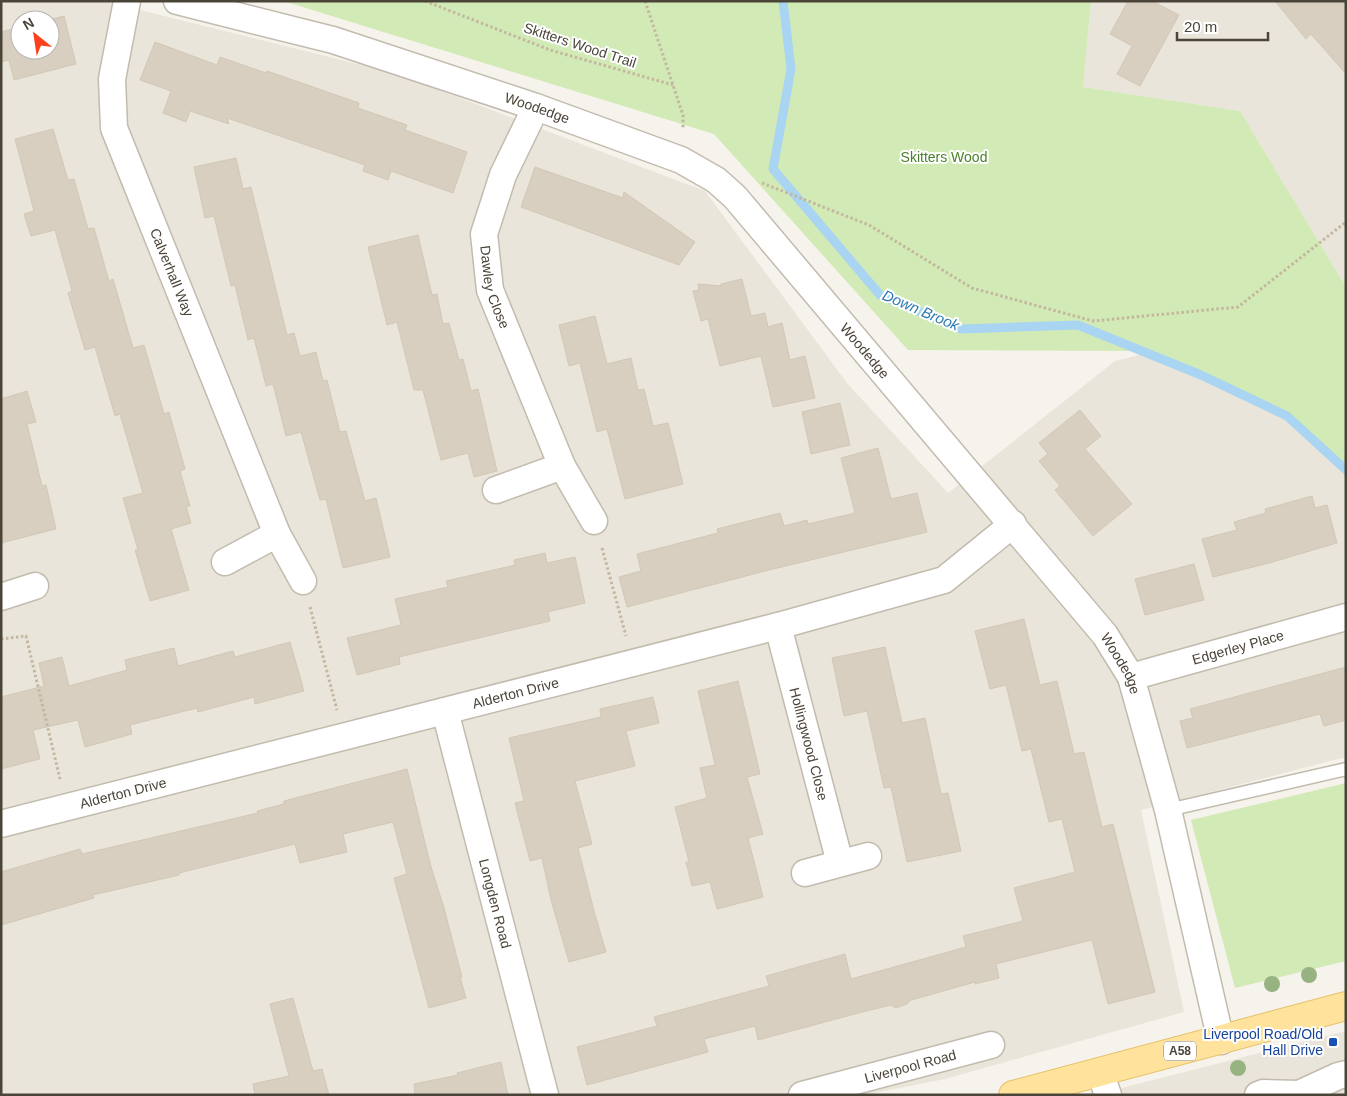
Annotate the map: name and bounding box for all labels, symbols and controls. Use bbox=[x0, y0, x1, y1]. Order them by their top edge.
north arrow bbox=[10, 10, 60, 60]
scale bar bbox=[1177, 10, 1268, 42]
text: N bbox=[20, 14, 37, 33]
text: 20 m bbox=[1184, 18, 1217, 35]
street label: Skitters Wood Trail bbox=[522, 19, 638, 71]
street label: Woodedge bbox=[503, 89, 572, 127]
park label: Skitters Wood bbox=[901, 149, 987, 165]
street label: Calverhall Way bbox=[147, 226, 197, 319]
street label: Dawley Close bbox=[477, 245, 513, 331]
water label: Down Brook bbox=[880, 286, 963, 334]
street label: Woodedge bbox=[837, 320, 893, 382]
street label: Edgerley Place bbox=[1190, 627, 1286, 668]
street label: Woodedge bbox=[1098, 630, 1143, 696]
street label: Alderton Drive bbox=[471, 674, 561, 712]
street label: Hollingwood Close bbox=[786, 686, 831, 802]
street label: Alderton Drive bbox=[78, 774, 168, 812]
street label: Longden Road bbox=[476, 857, 514, 950]
place label: Liverpool Road/Old Hall Drive bbox=[1203, 1026, 1323, 1058]
marker: Liverpool Road/Old Hall Drive bbox=[1327, 1036, 1339, 1048]
road number: A58 bbox=[1164, 1042, 1196, 1060]
street label: Liverpool Road bbox=[863, 1047, 958, 1086]

